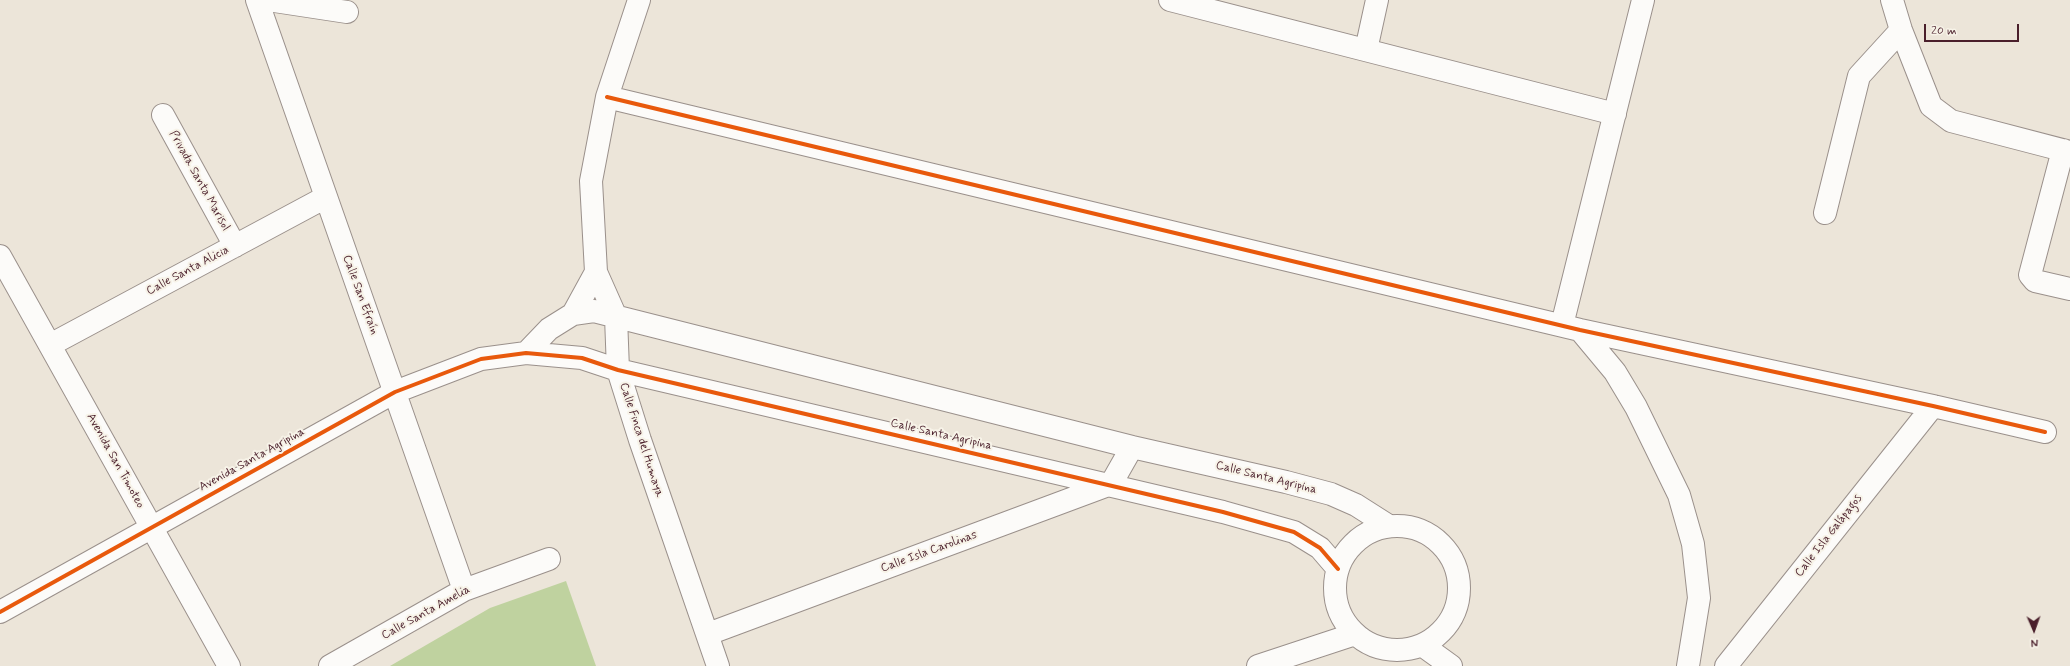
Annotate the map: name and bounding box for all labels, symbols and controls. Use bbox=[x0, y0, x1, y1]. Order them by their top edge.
scale bar bbox=[1926, 16, 2021, 42]
text: 20 m bbox=[1931, 23, 1957, 39]
street label: Privada Santa Marisol bbox=[165, 128, 233, 234]
street label: Calle Santa Alicia bbox=[144, 243, 232, 299]
street label: Calle San Efraín bbox=[339, 253, 381, 337]
street label: Calle Finca del Humaya bbox=[616, 381, 666, 499]
street label: Avenida San Timoteo bbox=[83, 411, 147, 511]
street label: Calle Santa Agripina bbox=[889, 416, 993, 454]
street label: Avenida Santa Agripina bbox=[197, 425, 307, 495]
street label: Calle Santa Agripina bbox=[1214, 458, 1318, 498]
street label: Calle Isla Galápagos bbox=[1792, 492, 1866, 580]
street label: Calle Isla Carolinas bbox=[879, 528, 979, 576]
street label: Calle Santa Amelia bbox=[379, 583, 473, 643]
north arrow bbox=[2014, 610, 2054, 650]
text: N bbox=[2031, 635, 2038, 649]

